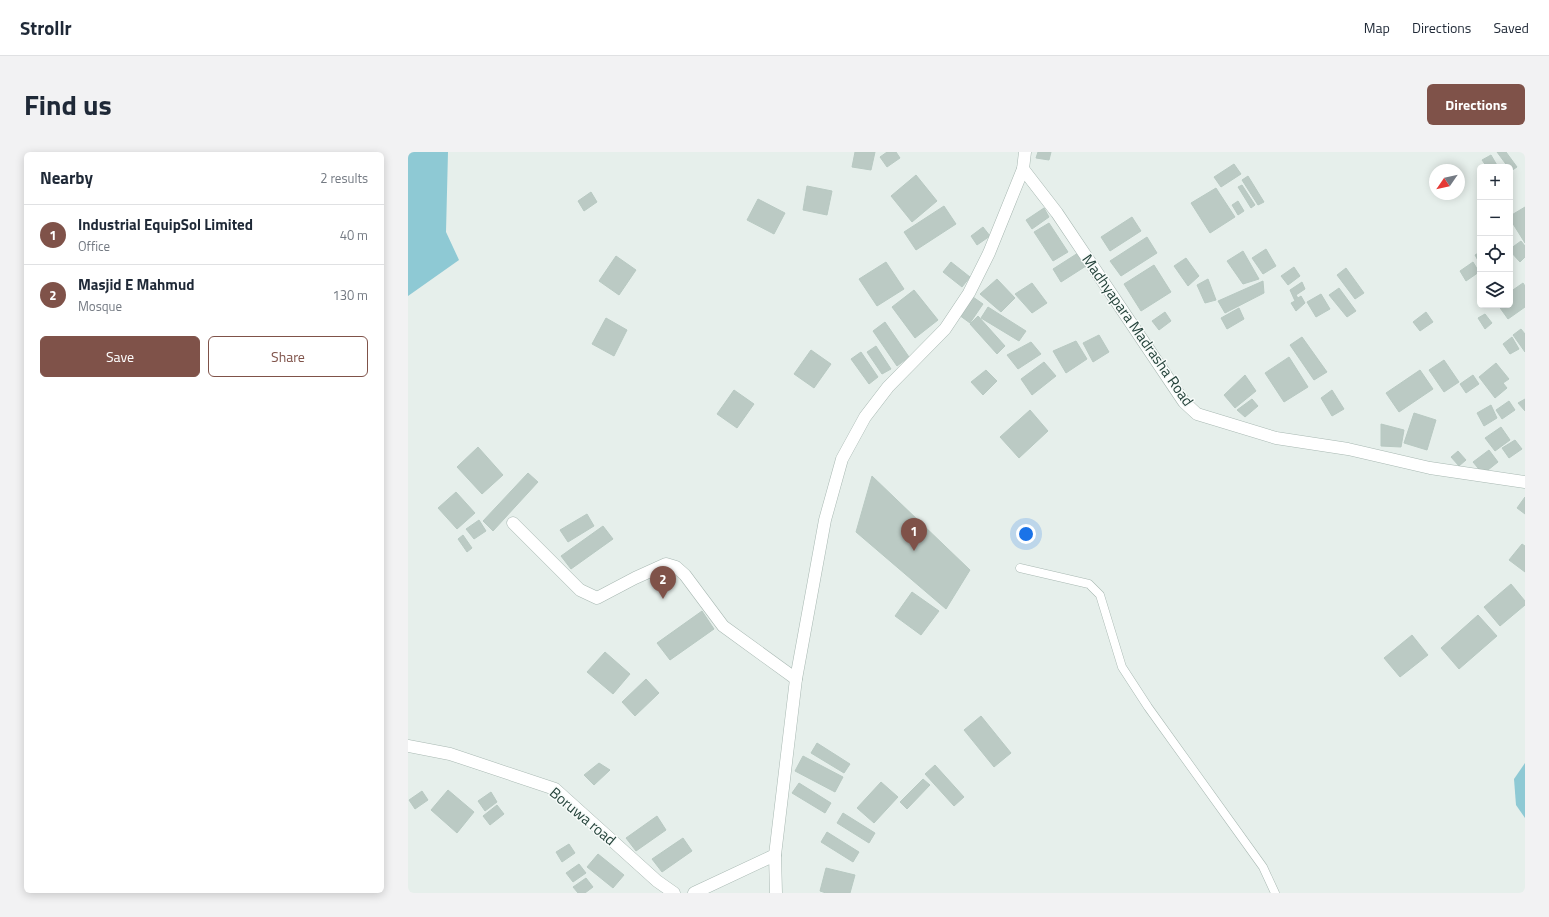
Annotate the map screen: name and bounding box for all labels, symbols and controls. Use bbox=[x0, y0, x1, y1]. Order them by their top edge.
text: Strollr bbox=[20, 13, 72, 42]
text: Map bbox=[1364, 17, 1390, 38]
text: Directions bbox=[1412, 17, 1471, 38]
text: Saved bbox=[1493, 17, 1529, 38]
text: Find us bbox=[24, 83, 112, 126]
button: Directions bbox=[1427, 84, 1525, 125]
north arrow bbox=[1429, 164, 1465, 200]
map controls bbox=[1477, 164, 1513, 308]
button: + bbox=[1477, 164, 1513, 200]
text: Nearby bbox=[40, 165, 93, 191]
text: 2 results bbox=[320, 168, 368, 188]
button: − bbox=[1477, 200, 1513, 236]
text: Industrial EquipSol Limited bbox=[78, 213, 253, 236]
text: 1 bbox=[49, 225, 57, 245]
text: 40 m bbox=[340, 225, 368, 245]
text: Office bbox=[78, 236, 110, 256]
button: locate bbox=[1477, 236, 1513, 272]
street label: Madhyapara Madrasha Road bbox=[1077, 249, 1199, 411]
button: layers bbox=[1477, 272, 1513, 308]
text: Masjid E Mahmud bbox=[78, 273, 194, 296]
text: 2 bbox=[49, 285, 57, 305]
text: 130 m bbox=[332, 285, 368, 305]
text: Mosque bbox=[78, 296, 122, 316]
button: Save bbox=[40, 336, 200, 377]
button: Share bbox=[208, 336, 368, 377]
pin: 1 bbox=[901, 518, 927, 551]
your location bbox=[1016, 524, 1036, 544]
pin: 2 bbox=[650, 566, 676, 599]
street label: Boruwa road bbox=[545, 781, 621, 851]

